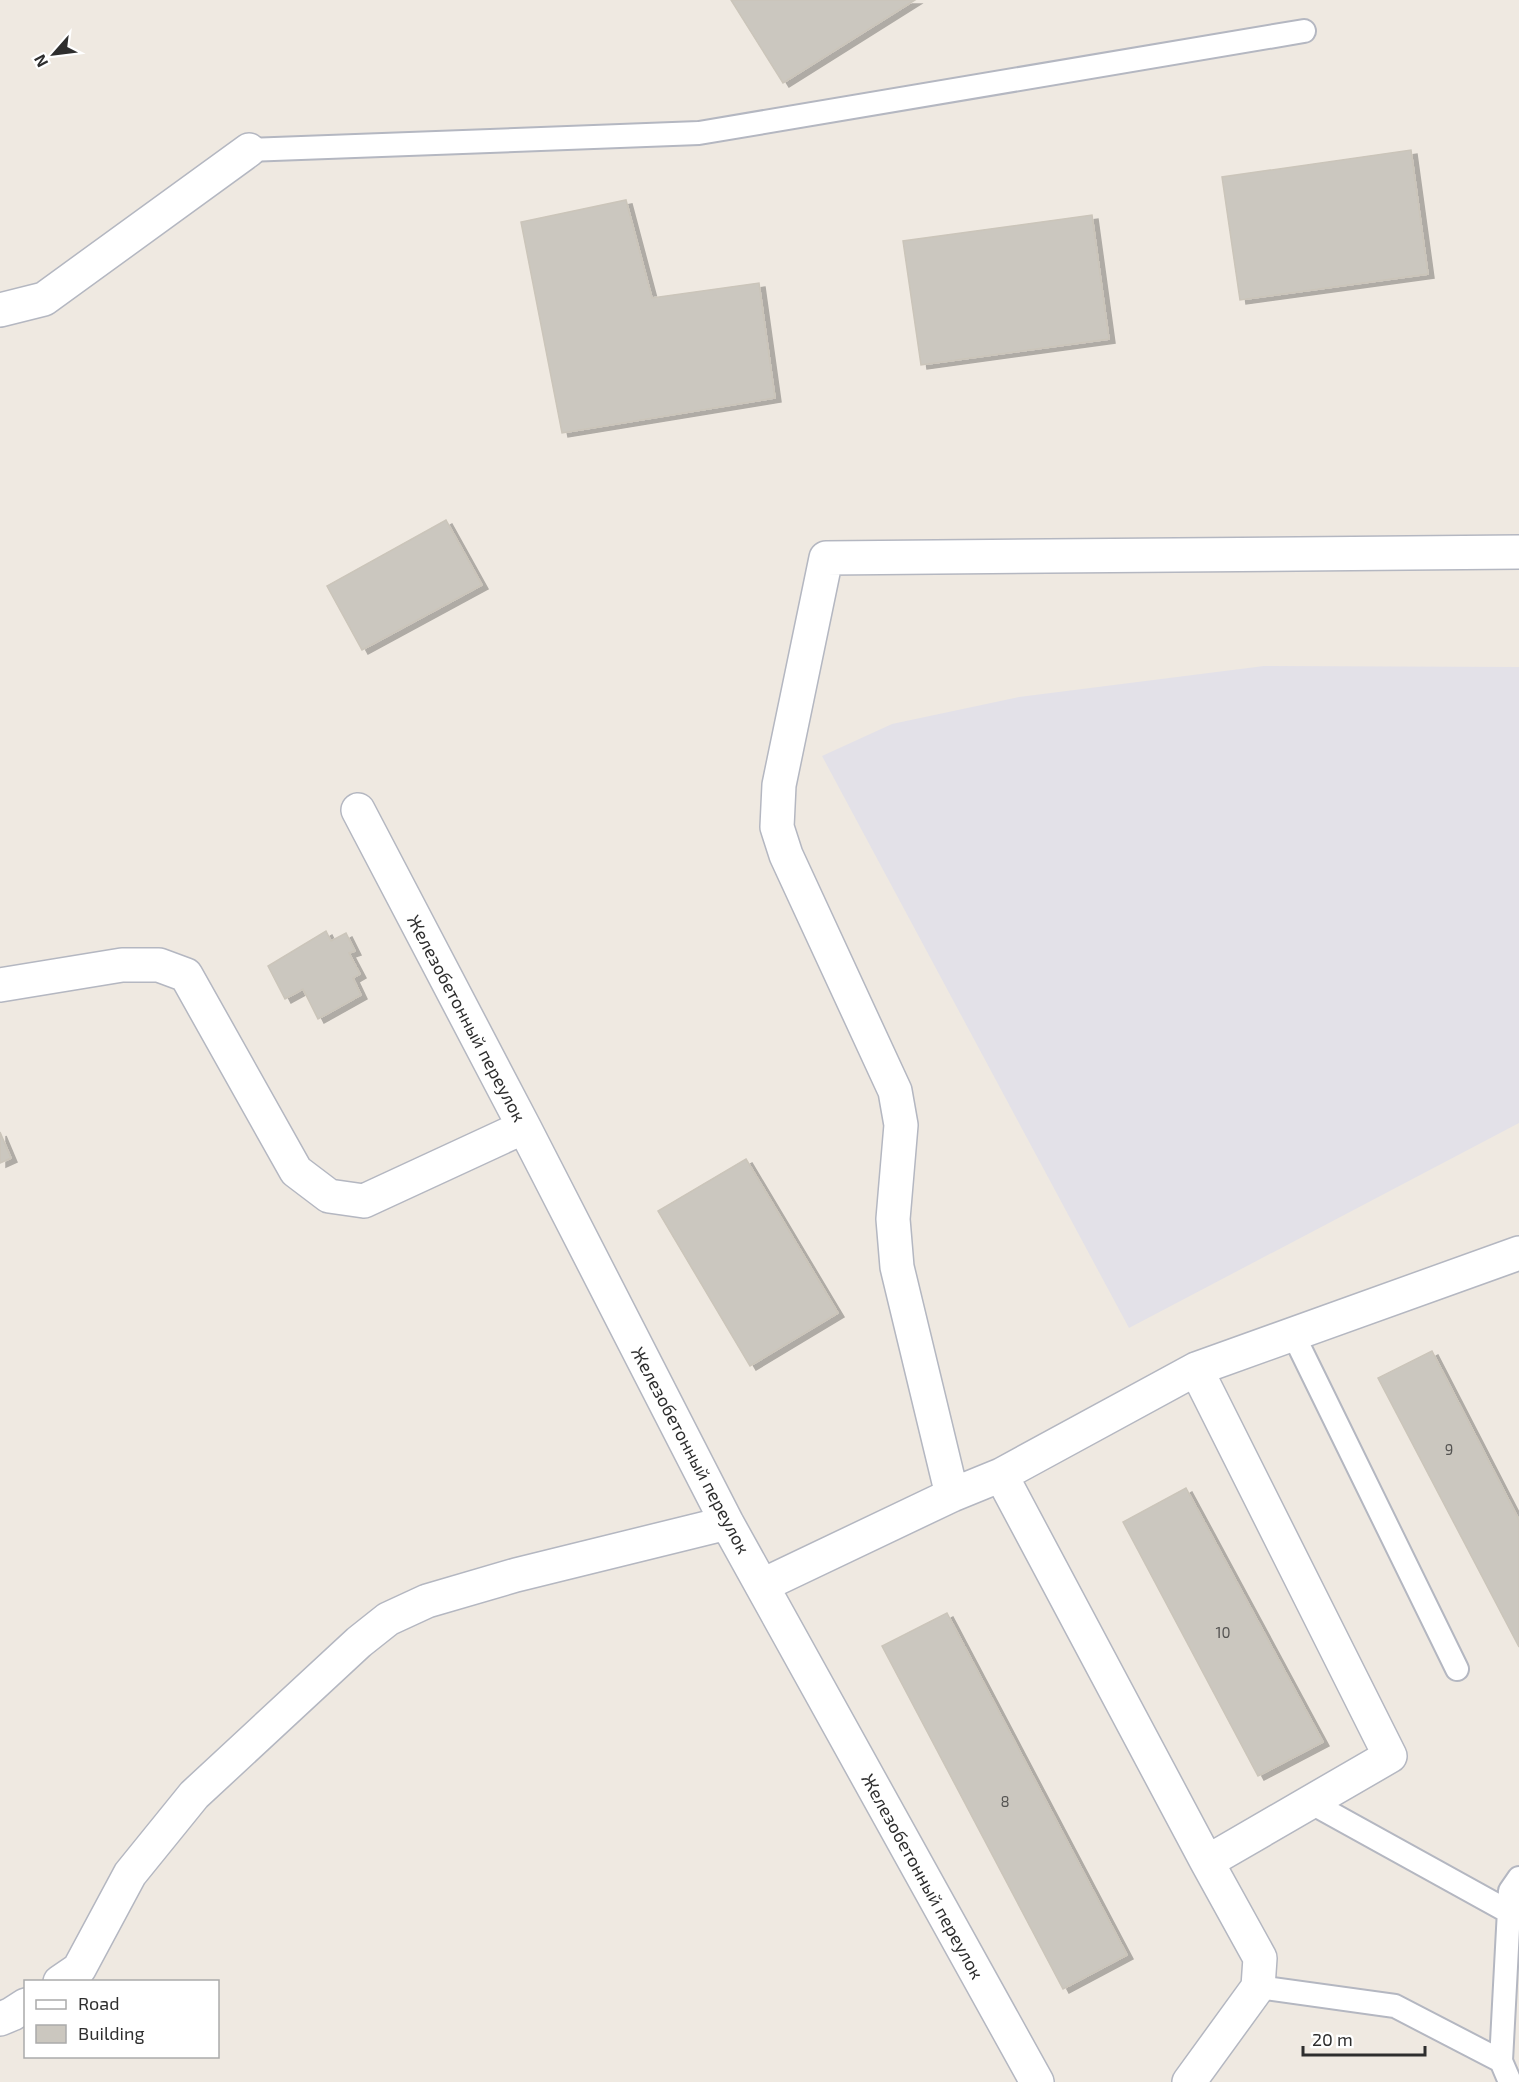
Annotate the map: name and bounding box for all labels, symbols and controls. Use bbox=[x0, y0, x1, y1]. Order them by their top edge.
north arrow bbox=[24, 24, 84, 84]
text: N bbox=[29, 52, 51, 71]
street label: Железобетонный переулок bbox=[403, 911, 531, 1126]
street label: Железобетонный переулок bbox=[627, 1343, 755, 1558]
house number: 9 bbox=[1445, 1440, 1453, 1458]
house number: 10 bbox=[1215, 1623, 1231, 1641]
street label: Железобетонный переулок bbox=[857, 1769, 989, 1983]
house number: 8 bbox=[1000, 1792, 1010, 1810]
legend bbox=[24, 1980, 219, 2058]
text: Road bbox=[78, 1992, 119, 2014]
scale bar bbox=[1303, 2019, 1424, 2057]
text: Building bbox=[78, 2022, 145, 2044]
text: 20 m bbox=[1312, 2028, 1353, 2050]

